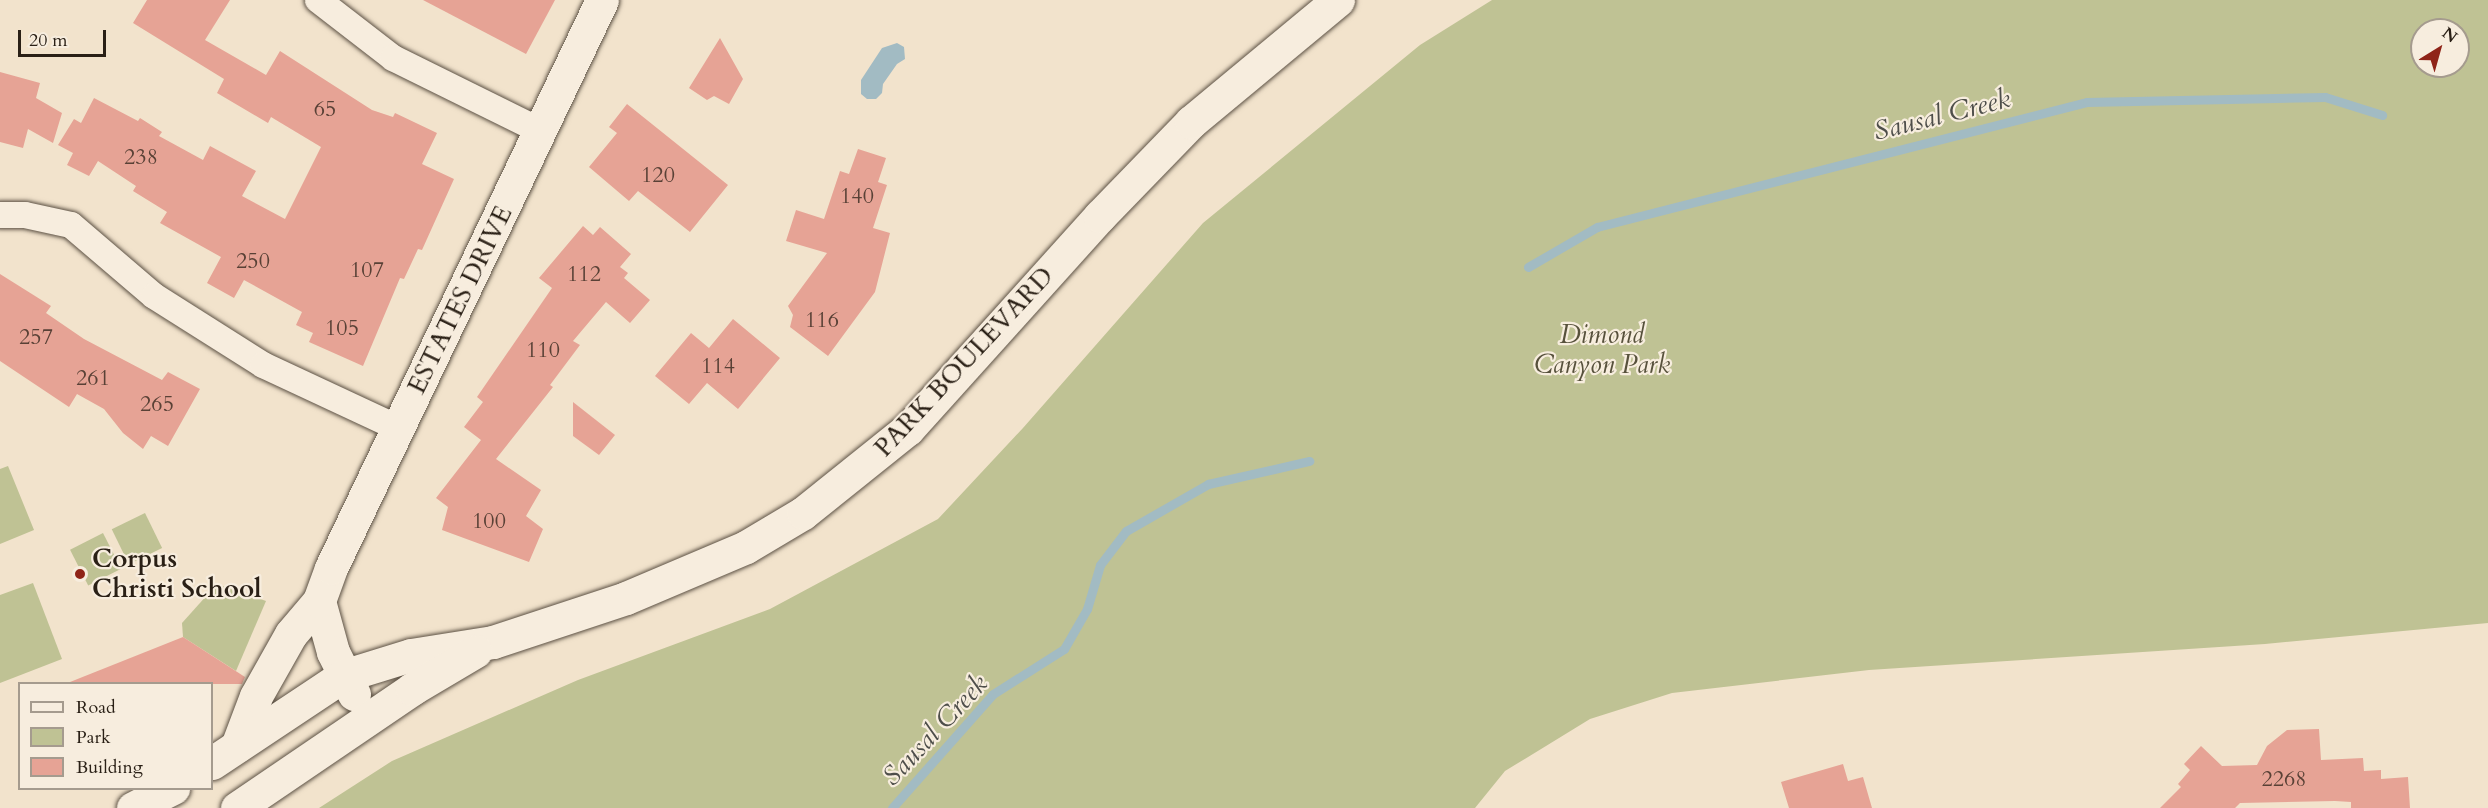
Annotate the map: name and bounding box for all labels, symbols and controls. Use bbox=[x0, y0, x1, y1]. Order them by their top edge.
scale bar bbox=[21, 18, 110, 56]
north arrow bbox=[2410, 18, 2470, 78]
text: N bbox=[2437, 22, 2462, 48]
text: 20 m bbox=[29, 28, 68, 53]
water label: Sausal Creek bbox=[1870, 82, 2014, 148]
house number: 65 bbox=[314, 97, 336, 123]
house number: 238 bbox=[124, 145, 158, 171]
house number: 120 bbox=[641, 163, 675, 189]
house number: 140 bbox=[840, 184, 874, 210]
street label: ESTATES DRIVE bbox=[401, 201, 519, 399]
house number: 250 bbox=[236, 249, 270, 275]
house number: 107 bbox=[350, 258, 384, 284]
street label: PARK BOULEVARD bbox=[868, 261, 1060, 463]
house number: 112 bbox=[567, 262, 601, 288]
house number: 116 bbox=[805, 308, 839, 334]
house number: 105 bbox=[325, 316, 359, 342]
park label: Dimond Canyon Park bbox=[1534, 319, 1670, 380]
house number: 257 bbox=[19, 325, 53, 351]
house number: 110 bbox=[526, 338, 560, 364]
house number: 114 bbox=[701, 354, 735, 380]
house number: 261 bbox=[76, 366, 110, 392]
house number: 265 bbox=[140, 392, 174, 418]
house number: 100 bbox=[472, 509, 506, 535]
place label: Corpus Christi School bbox=[92, 543, 262, 604]
marker: Corpus Christi School bbox=[73, 567, 87, 581]
water label: Sausal Creek bbox=[876, 668, 994, 792]
legend bbox=[18, 682, 213, 790]
text: Road bbox=[76, 695, 116, 720]
text: Park bbox=[76, 725, 111, 750]
text: Building bbox=[76, 755, 143, 780]
house number: 2268 bbox=[2261, 767, 2307, 793]

